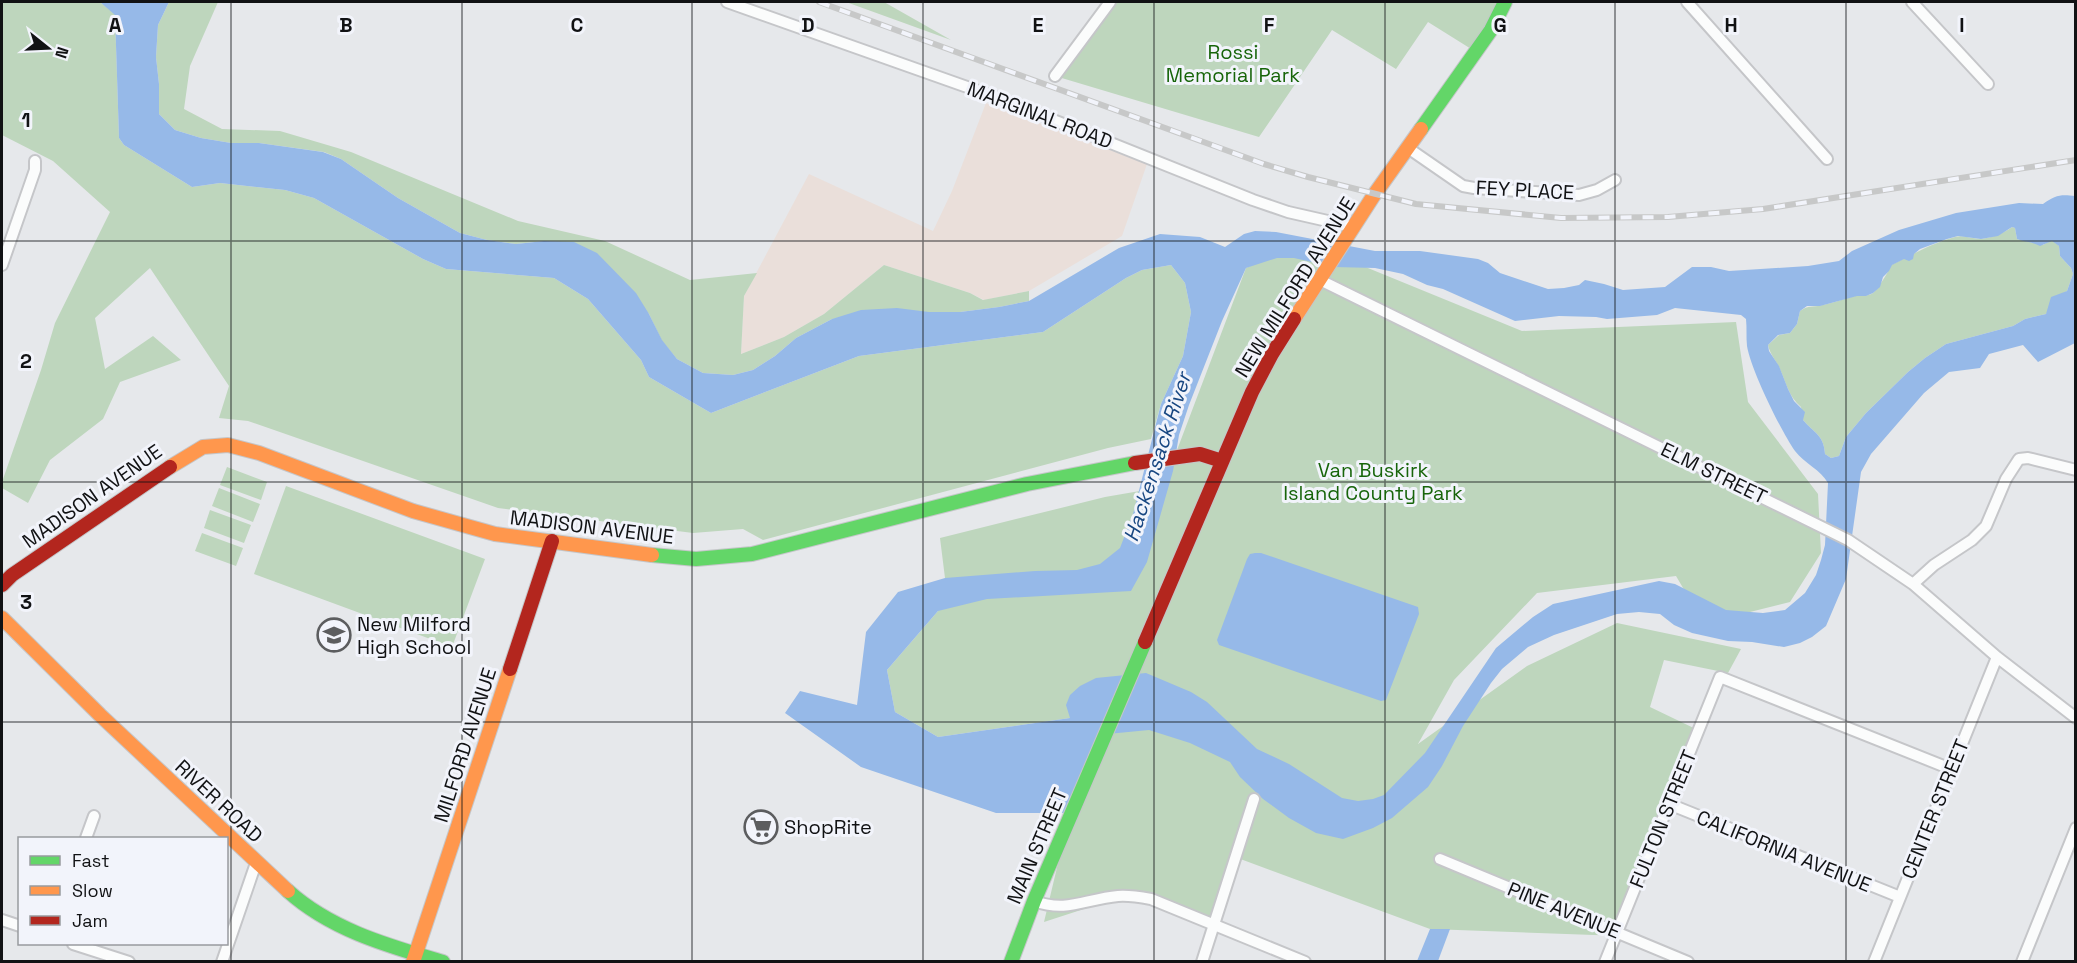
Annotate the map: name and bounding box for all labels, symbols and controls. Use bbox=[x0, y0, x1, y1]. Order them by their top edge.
text: A bbox=[109, 12, 122, 38]
text: B bbox=[339, 12, 353, 38]
text: C bbox=[571, 12, 584, 38]
text: D bbox=[801, 12, 815, 38]
text: E bbox=[1032, 12, 1044, 38]
text: F bbox=[1264, 12, 1275, 38]
text: G bbox=[1493, 12, 1507, 38]
text: H bbox=[1724, 12, 1738, 38]
text: I bbox=[1959, 12, 1965, 38]
north arrow bbox=[18, 18, 78, 78]
park label: Rossi Memorial Park bbox=[1166, 39, 1300, 88]
text: N bbox=[50, 44, 73, 61]
street label: MARGINAL ROAD bbox=[964, 75, 1116, 155]
text: 1 bbox=[21, 107, 31, 133]
street label: FEY PLACE bbox=[1475, 174, 1575, 206]
street label: NEW MILFORD AVENUE bbox=[1229, 192, 1361, 382]
text: 2 bbox=[20, 348, 32, 374]
water label: Hackensack River bbox=[1117, 367, 1198, 545]
street label: ELM STREET bbox=[1657, 436, 1772, 510]
street label: MADISON AVENUE bbox=[17, 438, 167, 554]
park label: Van Buskirk Island County Park bbox=[1283, 457, 1463, 506]
street label: MADISON AVENUE bbox=[509, 504, 675, 550]
text: 3 bbox=[20, 589, 32, 615]
place label: New Milford High School bbox=[357, 611, 471, 660]
school or university icon: New Milford High School bbox=[316, 617, 352, 653]
street label: MILFORD AVENUE bbox=[428, 664, 502, 826]
street label: CENTER STREET bbox=[1895, 735, 1975, 883]
street label: FULTON STREET bbox=[1624, 746, 1703, 892]
street label: RIVER ROAD bbox=[170, 754, 268, 848]
street label: MAIN STREET bbox=[1001, 784, 1073, 908]
street label: CALIFORNIA AVENUE bbox=[1693, 804, 1875, 898]
supermarket icon: ShopRite bbox=[743, 809, 779, 845]
place label: ShopRite bbox=[784, 814, 872, 840]
legend bbox=[18, 837, 228, 945]
text: Fast bbox=[72, 849, 109, 872]
street label: PINE AVENUE bbox=[1504, 876, 1624, 944]
text: Slow bbox=[72, 879, 113, 902]
text: Jam bbox=[72, 909, 108, 932]

